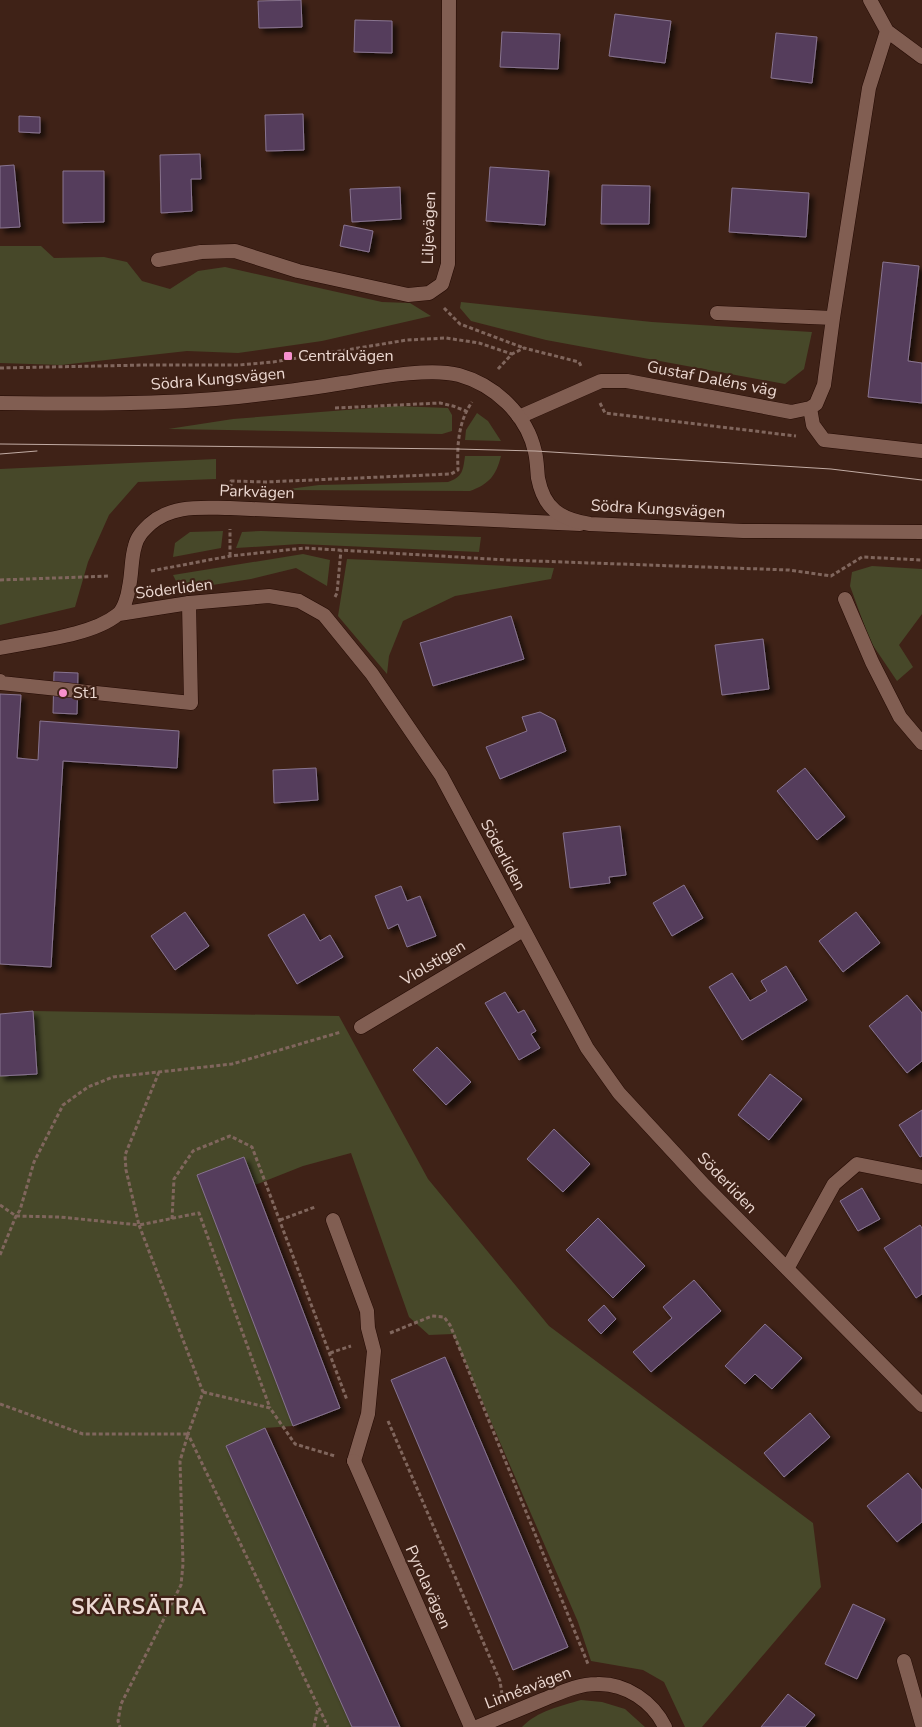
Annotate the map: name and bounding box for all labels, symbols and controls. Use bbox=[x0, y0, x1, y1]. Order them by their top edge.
street label: Liljevägen bbox=[417, 191, 441, 265]
place label: Centralvägen bbox=[298, 345, 394, 367]
marker: Centralvägen bbox=[282, 350, 294, 362]
street label: Gustaf Daléns väg bbox=[645, 356, 779, 402]
street label: Södra Kungsvägen bbox=[150, 362, 286, 396]
street label: Parkvägen bbox=[219, 480, 295, 504]
street label: Södra Kungsvägen bbox=[590, 494, 726, 524]
street label: Söderliden bbox=[134, 573, 214, 605]
place label: St1 bbox=[73, 682, 98, 704]
marker: St1 bbox=[57, 687, 69, 699]
street label: Söderliden bbox=[475, 816, 531, 894]
street label: Violstigen bbox=[396, 935, 470, 992]
street label: Söderliden bbox=[692, 1147, 762, 1219]
street label: Pyrolavägen bbox=[400, 1542, 456, 1632]
district label: SKÄRSÄTRA bbox=[71, 1593, 207, 1621]
street label: Linnéavägen bbox=[482, 1661, 574, 1715]

